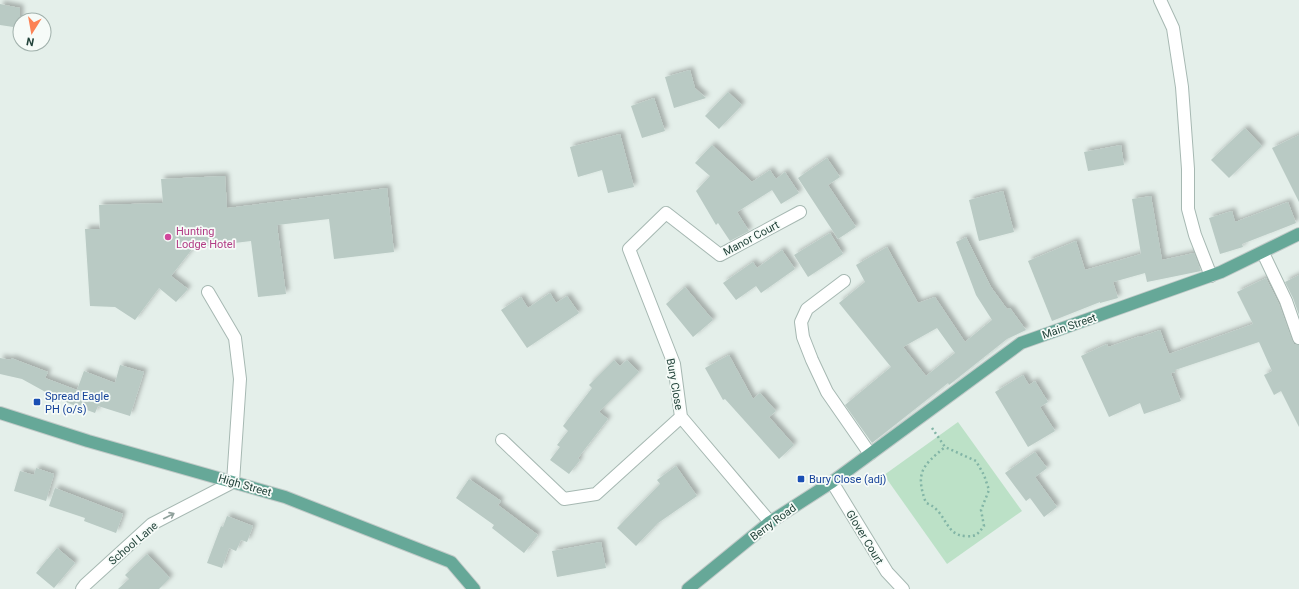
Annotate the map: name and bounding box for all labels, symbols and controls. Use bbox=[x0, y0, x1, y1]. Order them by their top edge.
north arrow bbox=[12, 12, 52, 52]
text: N bbox=[25, 34, 35, 48]
street label: Manor Court bbox=[721, 218, 782, 259]
place label: Hunting Lodge Hotel bbox=[176, 225, 235, 251]
marker: Hunting Lodge Hotel bbox=[163, 232, 173, 242]
street label: Main Street bbox=[1041, 311, 1098, 342]
street label: Bury Close bbox=[664, 357, 685, 411]
place label: Spread Eagle PH (o/s) bbox=[45, 390, 109, 416]
marker: Spread Eagle PH (o/s) bbox=[32, 397, 42, 407]
street label: High Street bbox=[217, 472, 273, 499]
place label: Bury Close (adj) bbox=[809, 473, 887, 486]
marker: Bury Close (adj) bbox=[796, 474, 806, 484]
street label: Berry Road bbox=[748, 501, 799, 543]
street label: Glover Court bbox=[843, 508, 886, 567]
one-way arrow bbox=[163, 511, 175, 519]
street label: School Lane bbox=[106, 519, 161, 568]

